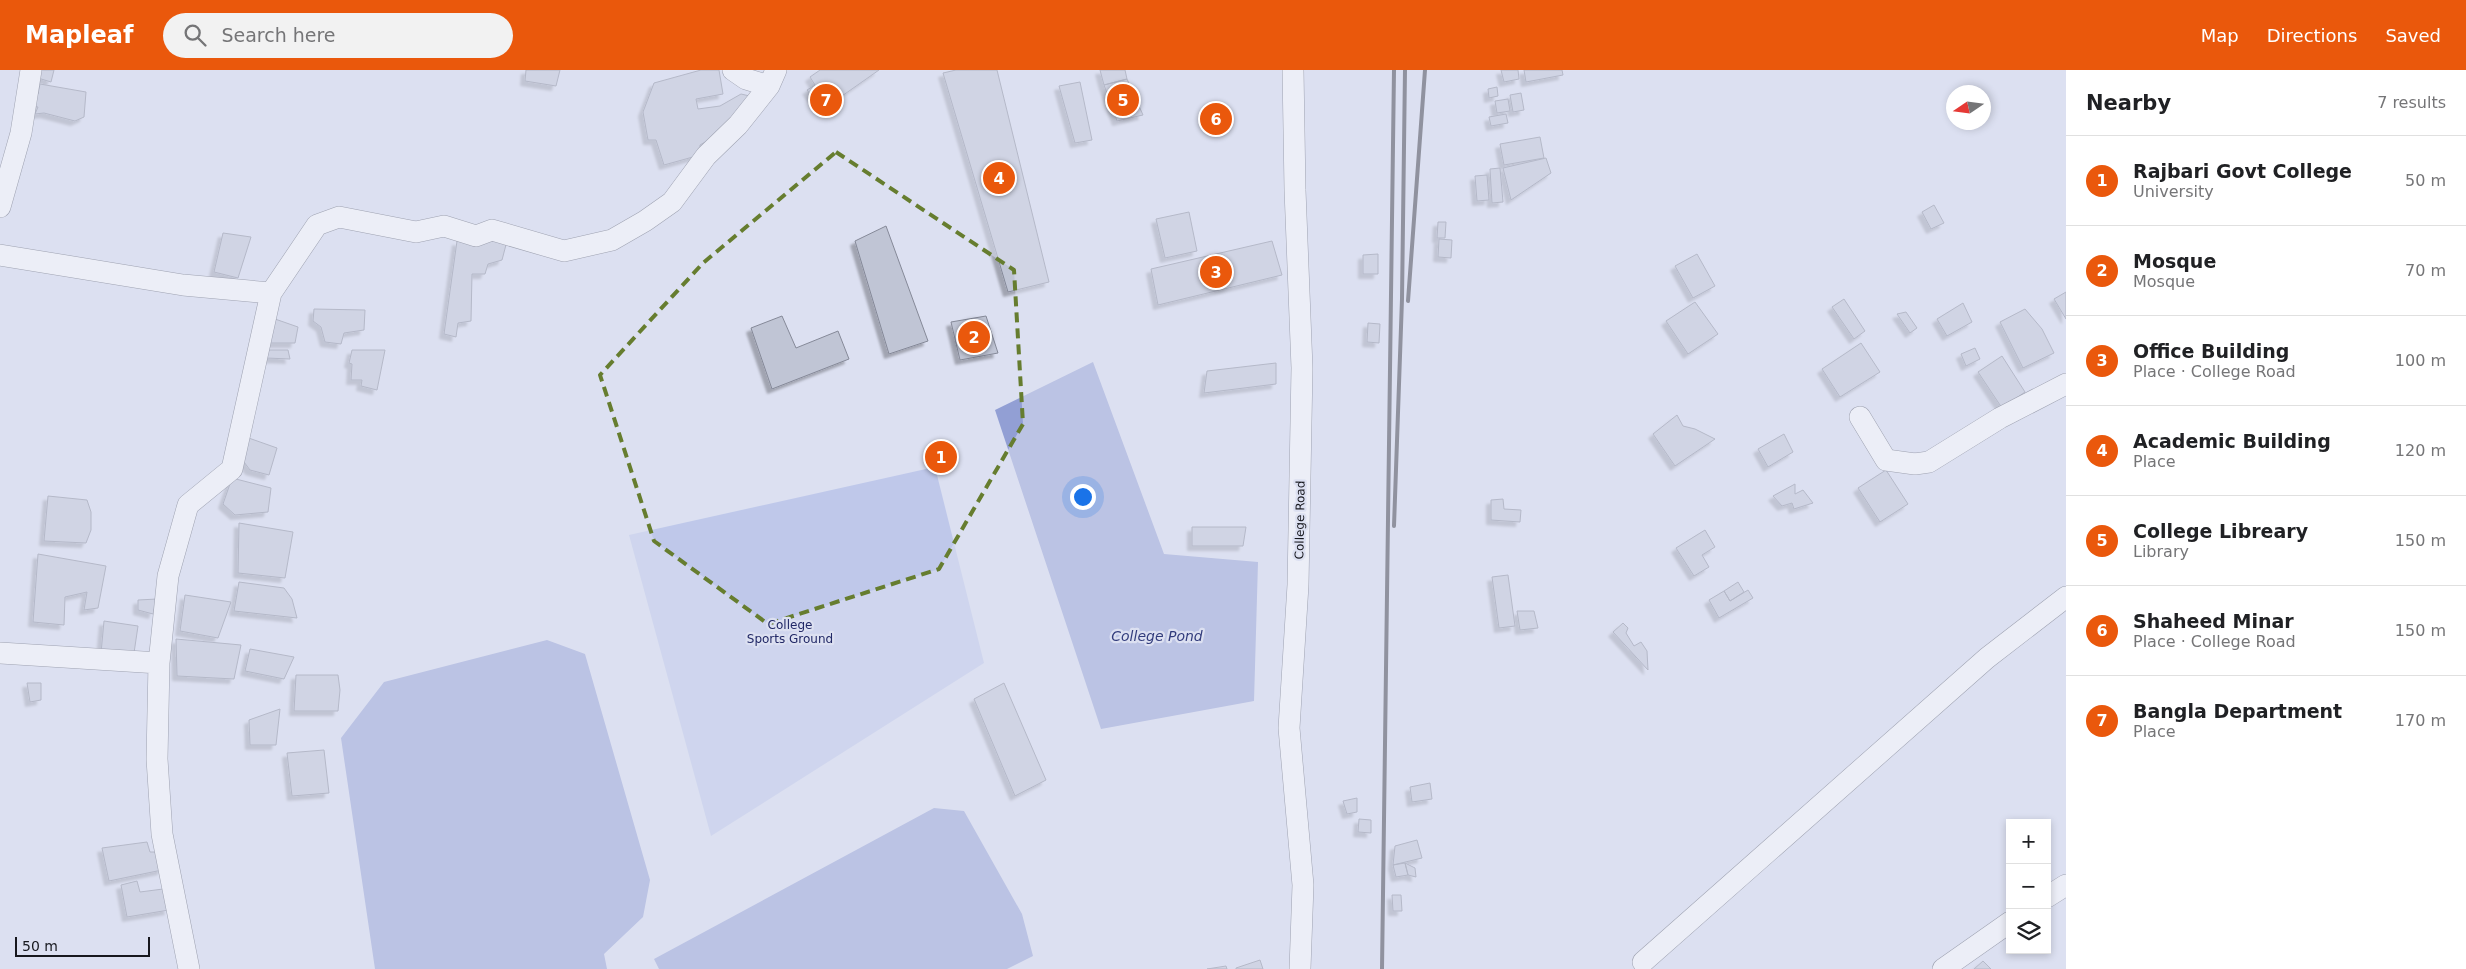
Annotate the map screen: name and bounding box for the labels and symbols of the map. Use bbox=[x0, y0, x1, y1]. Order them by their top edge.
pin: 7 bbox=[810, 81, 842, 119]
pin: 5 bbox=[1107, 81, 1139, 119]
north arrow bbox=[1946, 85, 1991, 130]
pin: 6 bbox=[1200, 100, 1232, 138]
pin: 4 bbox=[983, 159, 1015, 197]
pin: 3 bbox=[1200, 253, 1232, 291]
pin: 2 bbox=[958, 318, 990, 356]
pin: 1 bbox=[925, 438, 957, 476]
street label: College Road bbox=[1292, 481, 1308, 559]
your location bbox=[1070, 484, 1096, 510]
park label: College Sports Ground bbox=[747, 618, 833, 646]
water label: College Pond bbox=[1111, 628, 1203, 644]
scale bar bbox=[15, 934, 150, 957]

